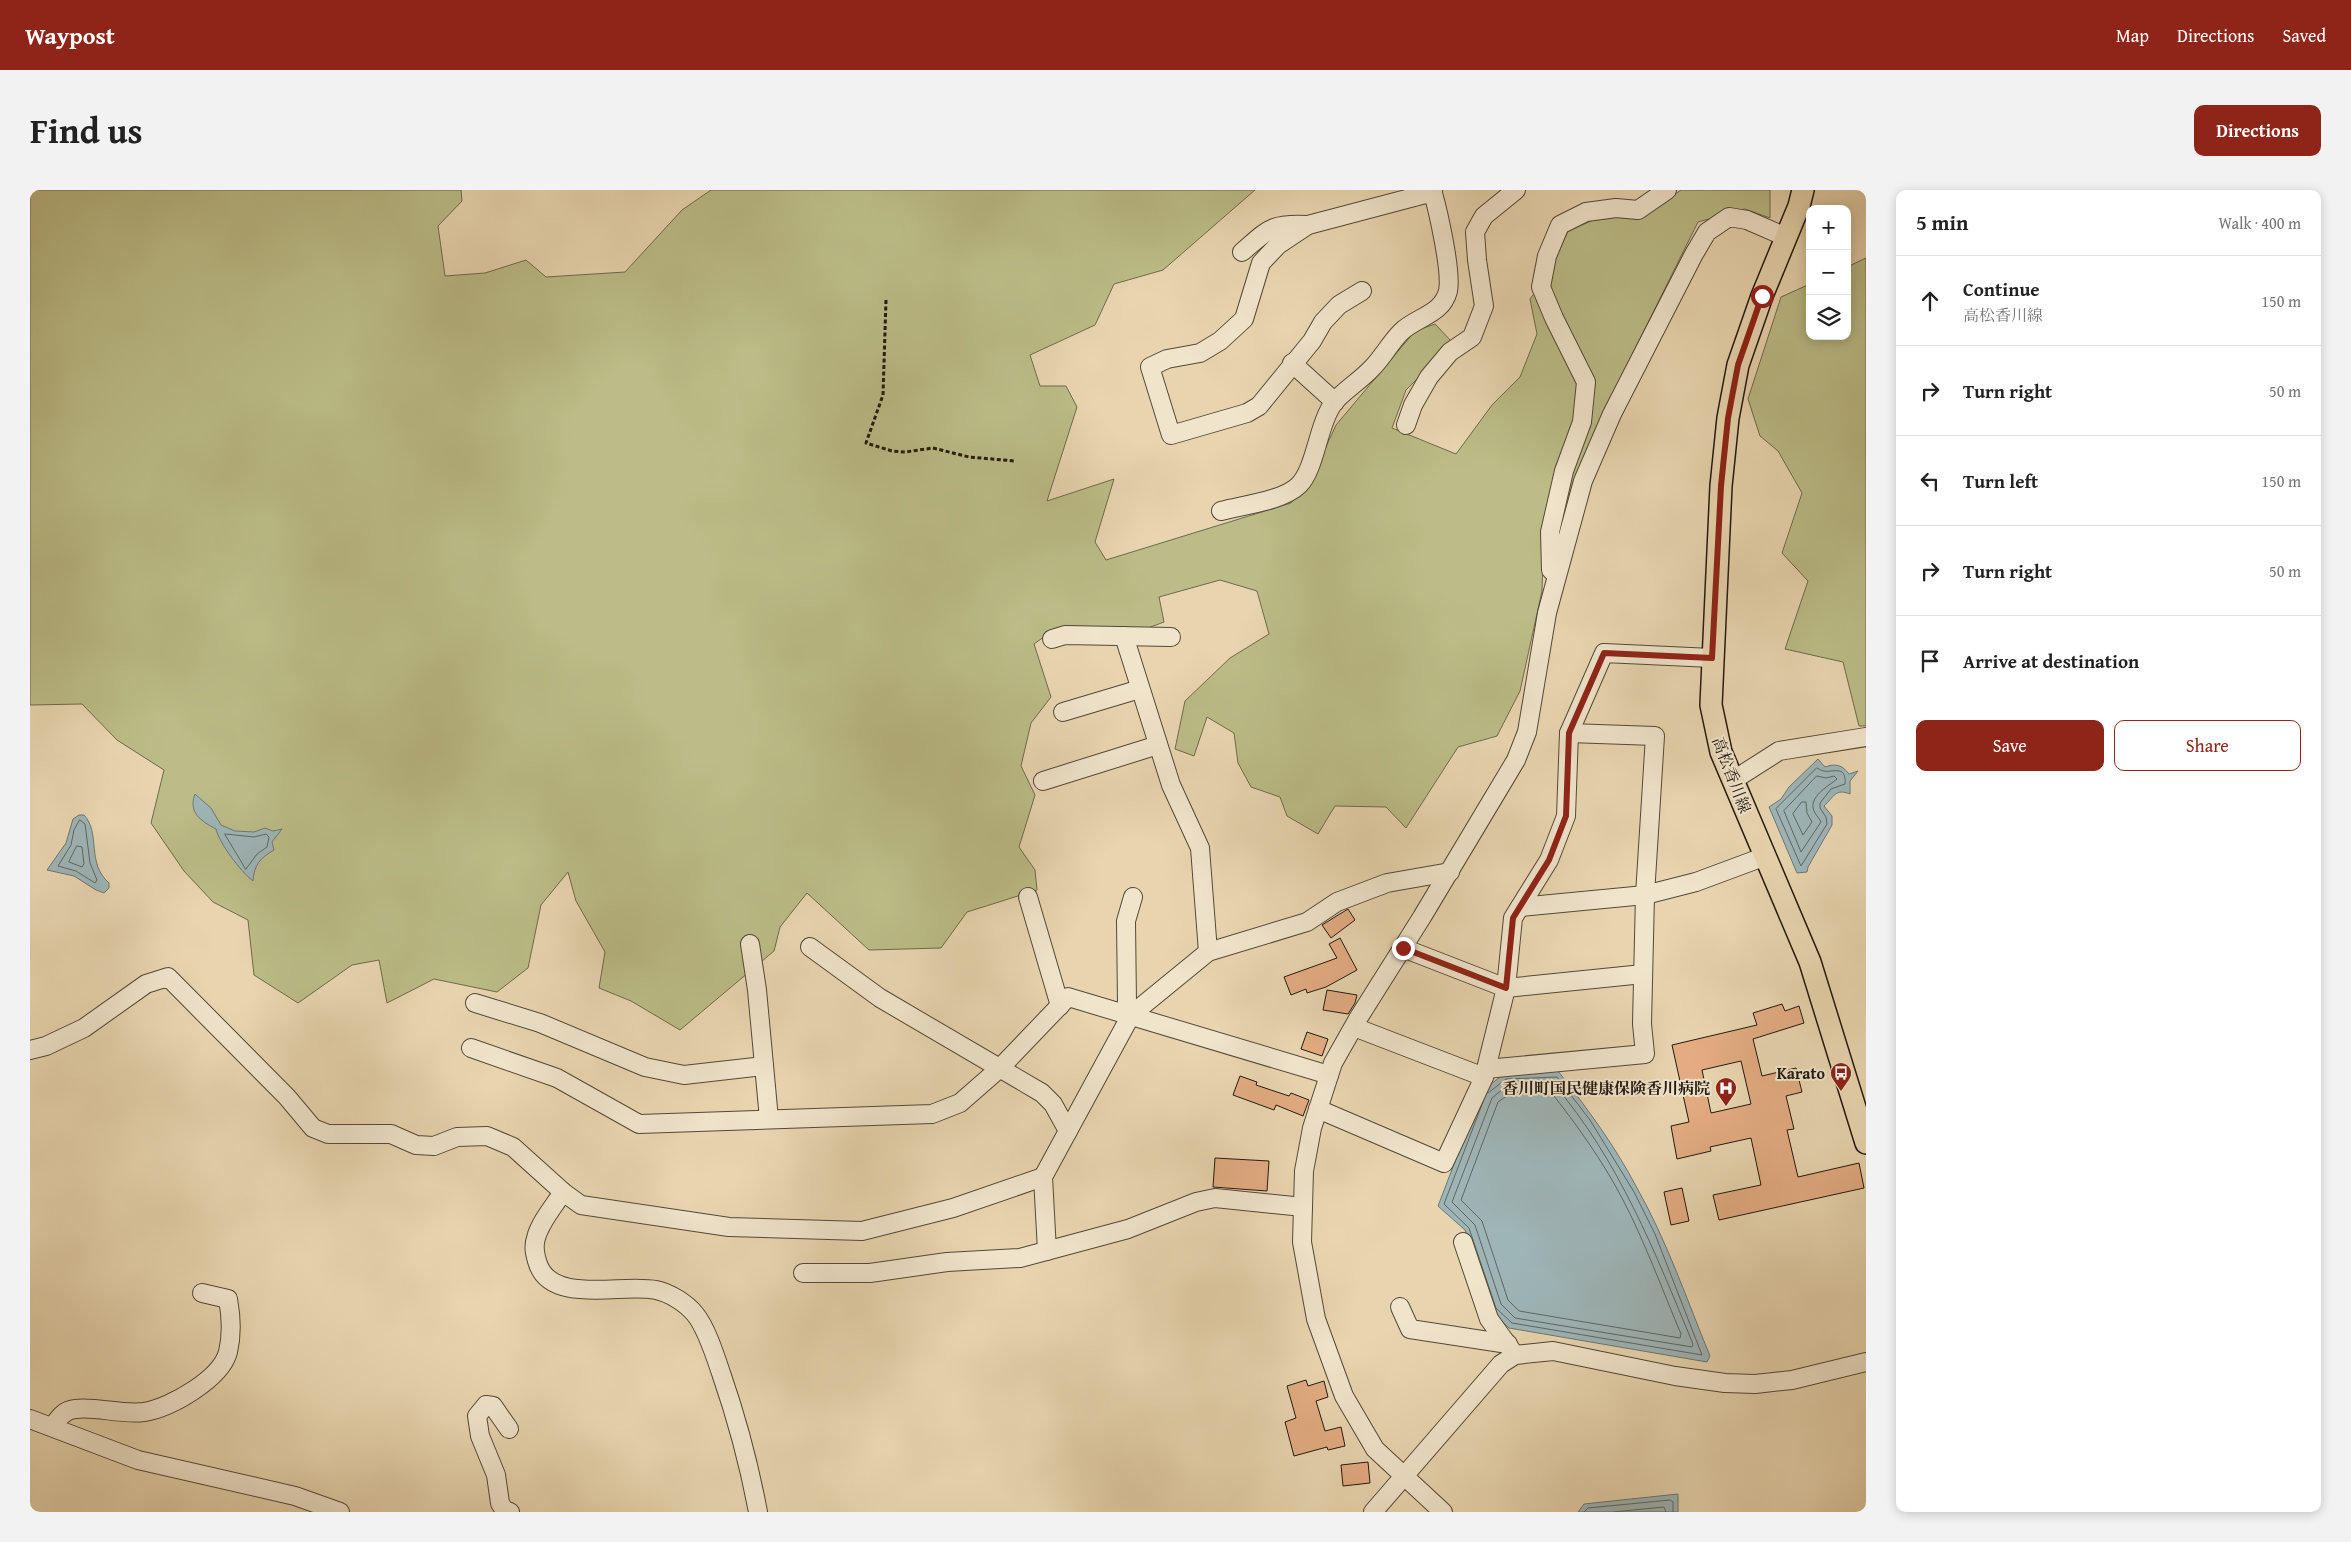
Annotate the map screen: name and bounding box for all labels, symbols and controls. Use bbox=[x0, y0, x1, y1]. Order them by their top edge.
text: Waypost bbox=[25, 18, 115, 53]
text: Map bbox=[2116, 22, 2149, 49]
text: Directions bbox=[2177, 22, 2254, 49]
text: Saved bbox=[2282, 22, 2326, 49]
text: Find us bbox=[30, 105, 143, 156]
button: Directions bbox=[2194, 105, 2321, 156]
map controls bbox=[1806, 205, 1851, 340]
button: + bbox=[1806, 205, 1851, 250]
text: 5 min bbox=[1916, 207, 1968, 238]
text: Walk · 400 m bbox=[2218, 211, 2301, 235]
button: − bbox=[1806, 250, 1851, 295]
text: Continue bbox=[1963, 275, 2040, 303]
route start bbox=[1751, 285, 1774, 308]
icon: ahead bbox=[1916, 287, 1944, 315]
text: 150 m bbox=[2261, 289, 2301, 313]
button: layers bbox=[1806, 295, 1851, 340]
text: 高松香川線 bbox=[1963, 303, 2043, 327]
icon: right bbox=[1916, 377, 1944, 405]
text: Turn right bbox=[1963, 377, 2052, 405]
text: 50 m bbox=[2269, 379, 2301, 403]
icon: left bbox=[1916, 467, 1944, 495]
text: Turn left bbox=[1963, 467, 2038, 495]
text: 150 m bbox=[2261, 469, 2301, 493]
icon: right bbox=[1916, 557, 1944, 585]
text: Turn right bbox=[1963, 557, 2052, 585]
text: 50 m bbox=[2269, 559, 2301, 583]
icon: arrive bbox=[1916, 647, 1944, 675]
text: Arrive at destination bbox=[1963, 647, 2139, 675]
button: Save bbox=[1916, 720, 2104, 771]
button: Share bbox=[2114, 720, 2301, 771]
street label: 高松香川線 bbox=[1706, 733, 1758, 817]
route end bbox=[1392, 937, 1415, 960]
place label: Karato bbox=[1777, 1061, 1825, 1085]
bus stop icon: Karato bbox=[1829, 1061, 1853, 1092]
place label: 香川町国民健康保険香川病院 bbox=[1502, 1076, 1710, 1100]
hospital icon: 香川町国民健康保険香川病院 bbox=[1714, 1076, 1738, 1107]

